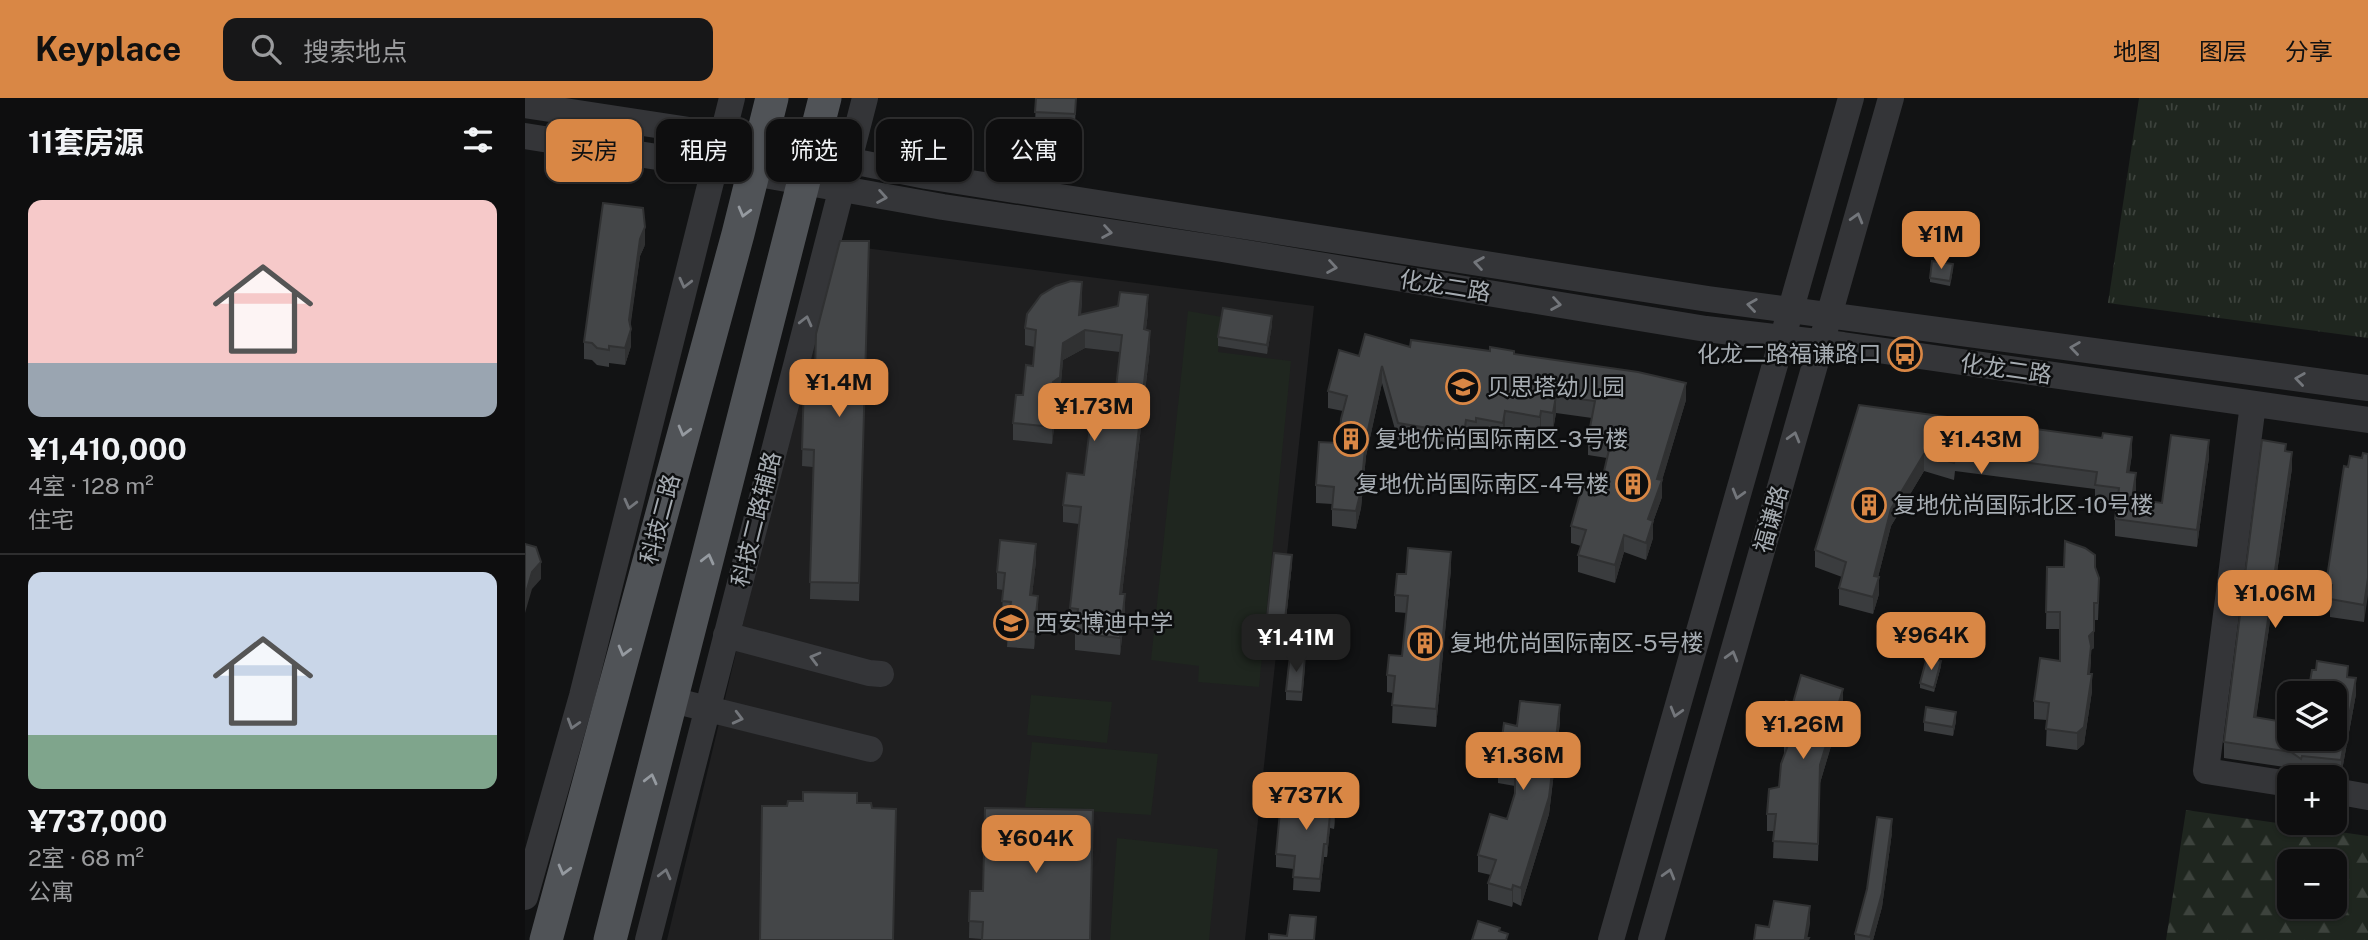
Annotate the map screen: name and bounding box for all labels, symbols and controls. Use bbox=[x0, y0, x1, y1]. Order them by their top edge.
search box bbox=[223, 18, 713, 81]
text: Keyplace bbox=[35, 30, 181, 68]
icon: search bbox=[247, 30, 285, 68]
text: 搜索地点 bbox=[303, 36, 407, 67]
text: 地图 bbox=[2113, 37, 2161, 65]
text: 图层 bbox=[2199, 37, 2247, 65]
text: 分享 bbox=[2285, 37, 2333, 65]
chip: 买房 bbox=[546, 119, 642, 182]
chip: 租房 bbox=[656, 119, 752, 182]
chip: 筛选 bbox=[766, 119, 862, 182]
chip: 新上 bbox=[876, 119, 972, 182]
chip: 公寓 bbox=[986, 119, 1082, 182]
icon: filters bbox=[459, 121, 497, 159]
text: 11套房源 bbox=[28, 124, 144, 160]
one-way arrow bbox=[876, 189, 888, 204]
one-way arrow bbox=[738, 206, 752, 218]
one-way arrow bbox=[1848, 212, 1863, 224]
pin: ¥1M bbox=[1907, 212, 1975, 271]
text: ¥1M bbox=[1918, 220, 1964, 247]
one-way arrow bbox=[1101, 224, 1113, 239]
icon: home bbox=[200, 246, 326, 372]
one-way arrow bbox=[1473, 256, 1485, 271]
one-way arrow bbox=[1326, 259, 1338, 274]
street label: 化龙二路 bbox=[1398, 265, 1493, 306]
one-way arrow bbox=[679, 277, 693, 289]
one-way arrow bbox=[1550, 296, 1562, 311]
one-way arrow bbox=[1746, 298, 1758, 313]
one-way arrow bbox=[798, 315, 812, 327]
bus stop icon: 化龙二路福谦路口 bbox=[1886, 335, 1924, 373]
place label: 化龙二路福谦路口 bbox=[1697, 340, 1881, 367]
one-way arrow bbox=[2069, 341, 2081, 356]
street label: 化龙二路 bbox=[1959, 349, 2054, 388]
pin: ¥1.4M bbox=[790, 360, 888, 419]
text: ¥1.4M bbox=[805, 368, 873, 395]
school or university icon: 贝思塔幼儿园 bbox=[1444, 368, 1482, 406]
one-way arrow bbox=[2294, 371, 2306, 386]
place label: 贝思塔幼儿园 bbox=[1487, 373, 1625, 400]
pin: ¥1.73M bbox=[1037, 384, 1151, 443]
text: ¥1.73M bbox=[1054, 392, 1134, 419]
pin: ¥1.43M bbox=[1924, 416, 2038, 476]
building icon: 复地优尚国际南区-3号楼 bbox=[1332, 420, 1370, 458]
one-way arrow bbox=[678, 425, 692, 437]
place label: 复地优尚国际南区-3号楼 bbox=[1375, 425, 1628, 452]
text: ¥1.43M bbox=[1940, 425, 2022, 452]
text: ¥1,410,000 bbox=[28, 431, 187, 467]
one-way arrow bbox=[1786, 431, 1801, 443]
street label: 科技二路辅路 bbox=[726, 449, 785, 589]
building icon: 复地优尚国际南区-4号楼 bbox=[1614, 465, 1652, 503]
place label: 复地优尚国际南区-4号楼 bbox=[1356, 470, 1609, 497]
street label: 科技二路 bbox=[635, 471, 684, 567]
text: 4室 · 128 m² bbox=[28, 472, 154, 499]
street label: 福谦路 bbox=[1748, 482, 1793, 556]
building icon: 复地优尚国际北区-10号楼 bbox=[1850, 486, 1888, 524]
one-way arrow bbox=[1732, 487, 1747, 499]
place label: 复地优尚国际北区-10号楼 bbox=[1893, 491, 2153, 518]
one-way arrow bbox=[624, 498, 638, 510]
text: 住宅 bbox=[28, 506, 74, 533]
one-way arrow bbox=[700, 553, 714, 565]
pin: ¥1.06M bbox=[2218, 570, 2332, 630]
text: ¥1.06M bbox=[2234, 579, 2316, 606]
school or university icon: 西安博迪中学 bbox=[992, 604, 1030, 642]
place label: 西安博迪中学 bbox=[1035, 609, 1173, 636]
pin: ¥964K bbox=[1882, 612, 1980, 672]
pin: ¥1.41M bbox=[1239, 614, 1353, 674]
icon: home bbox=[200, 618, 326, 744]
text: ¥964K bbox=[1893, 621, 1969, 648]
text: ¥1.41M bbox=[1257, 623, 1335, 650]
building icon: 复地优尚国际南区-5号楼 bbox=[1406, 624, 1444, 662]
place label: 复地优尚国际南区-5号楼 bbox=[1450, 629, 1703, 656]
one-way arrow bbox=[618, 645, 633, 657]
one-way arrow bbox=[1723, 650, 1738, 662]
one-way arrow bbox=[809, 652, 821, 667]
map controls bbox=[2277, 681, 2347, 919]
button: layers bbox=[2277, 681, 2347, 751]
pin: ¥1.26M bbox=[1746, 702, 1860, 761]
one-way arrow bbox=[1670, 706, 1684, 718]
one-way arrow bbox=[731, 710, 743, 724]
text: ¥1.26M bbox=[1762, 710, 1844, 737]
one-way arrow bbox=[567, 718, 582, 730]
pin: ¥1.36M bbox=[1466, 732, 1580, 792]
text: ¥1.36M bbox=[1482, 741, 1564, 768]
button: + bbox=[2277, 765, 2347, 835]
pin: ¥737K bbox=[1257, 772, 1355, 832]
one-way arrow bbox=[643, 773, 657, 785]
text: ¥737K bbox=[1268, 781, 1344, 808]
text: ¥737,000 bbox=[28, 803, 167, 839]
pin: ¥604K bbox=[987, 816, 1085, 875]
text: ¥604K bbox=[998, 824, 1074, 851]
text: 2室 · 68 m² bbox=[28, 844, 144, 871]
button: − bbox=[2277, 849, 2347, 919]
one-way arrow bbox=[558, 864, 573, 876]
one-way arrow bbox=[657, 868, 671, 880]
one-way arrow bbox=[1661, 869, 1676, 881]
text: 公寓 bbox=[28, 878, 74, 905]

